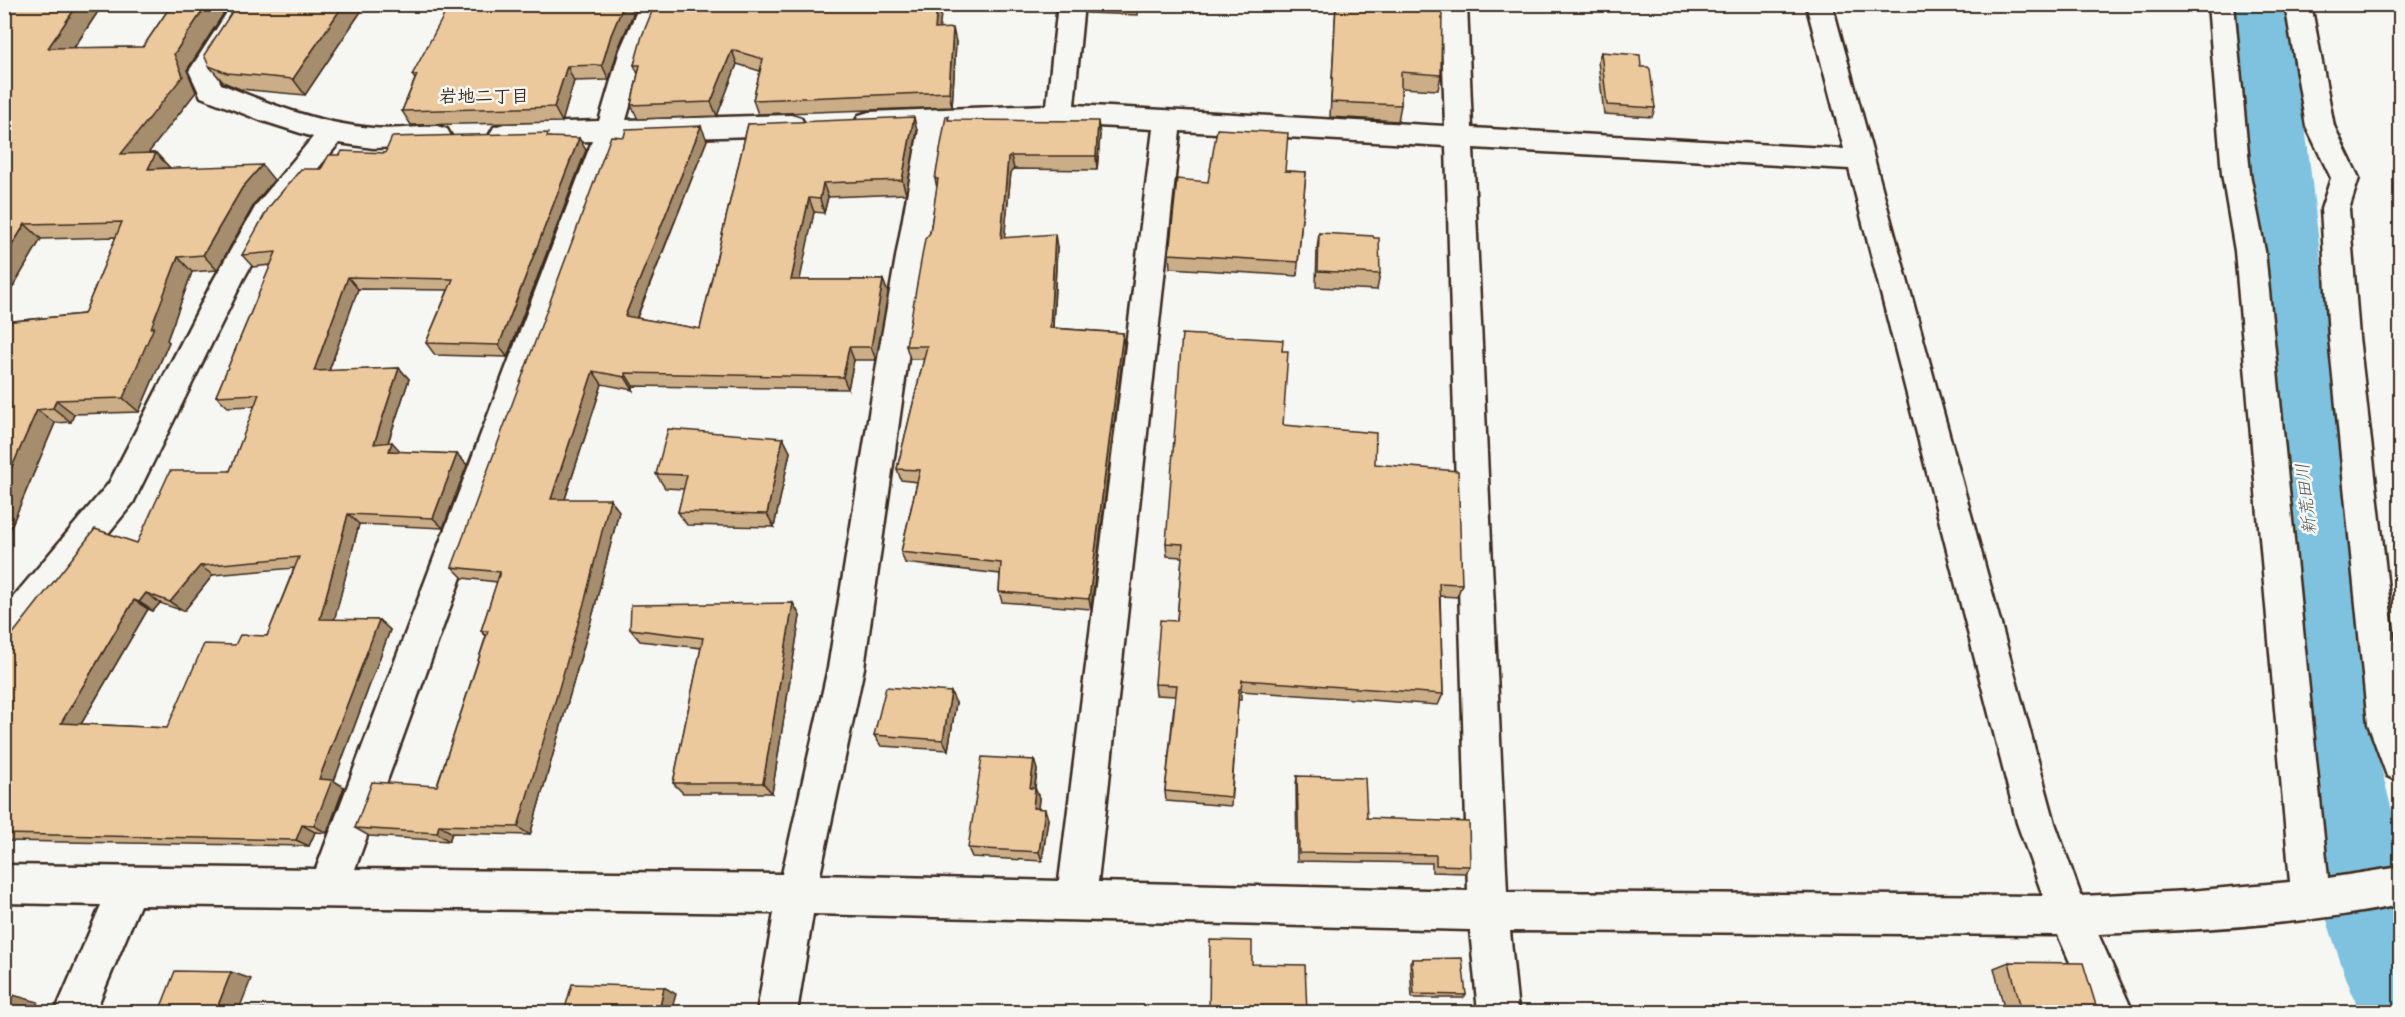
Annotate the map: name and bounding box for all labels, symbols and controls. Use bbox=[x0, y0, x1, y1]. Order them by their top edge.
district label: 岩地二丁目 bbox=[439, 85, 529, 108]
water label: 新荒田川 bbox=[2291, 462, 2322, 536]

